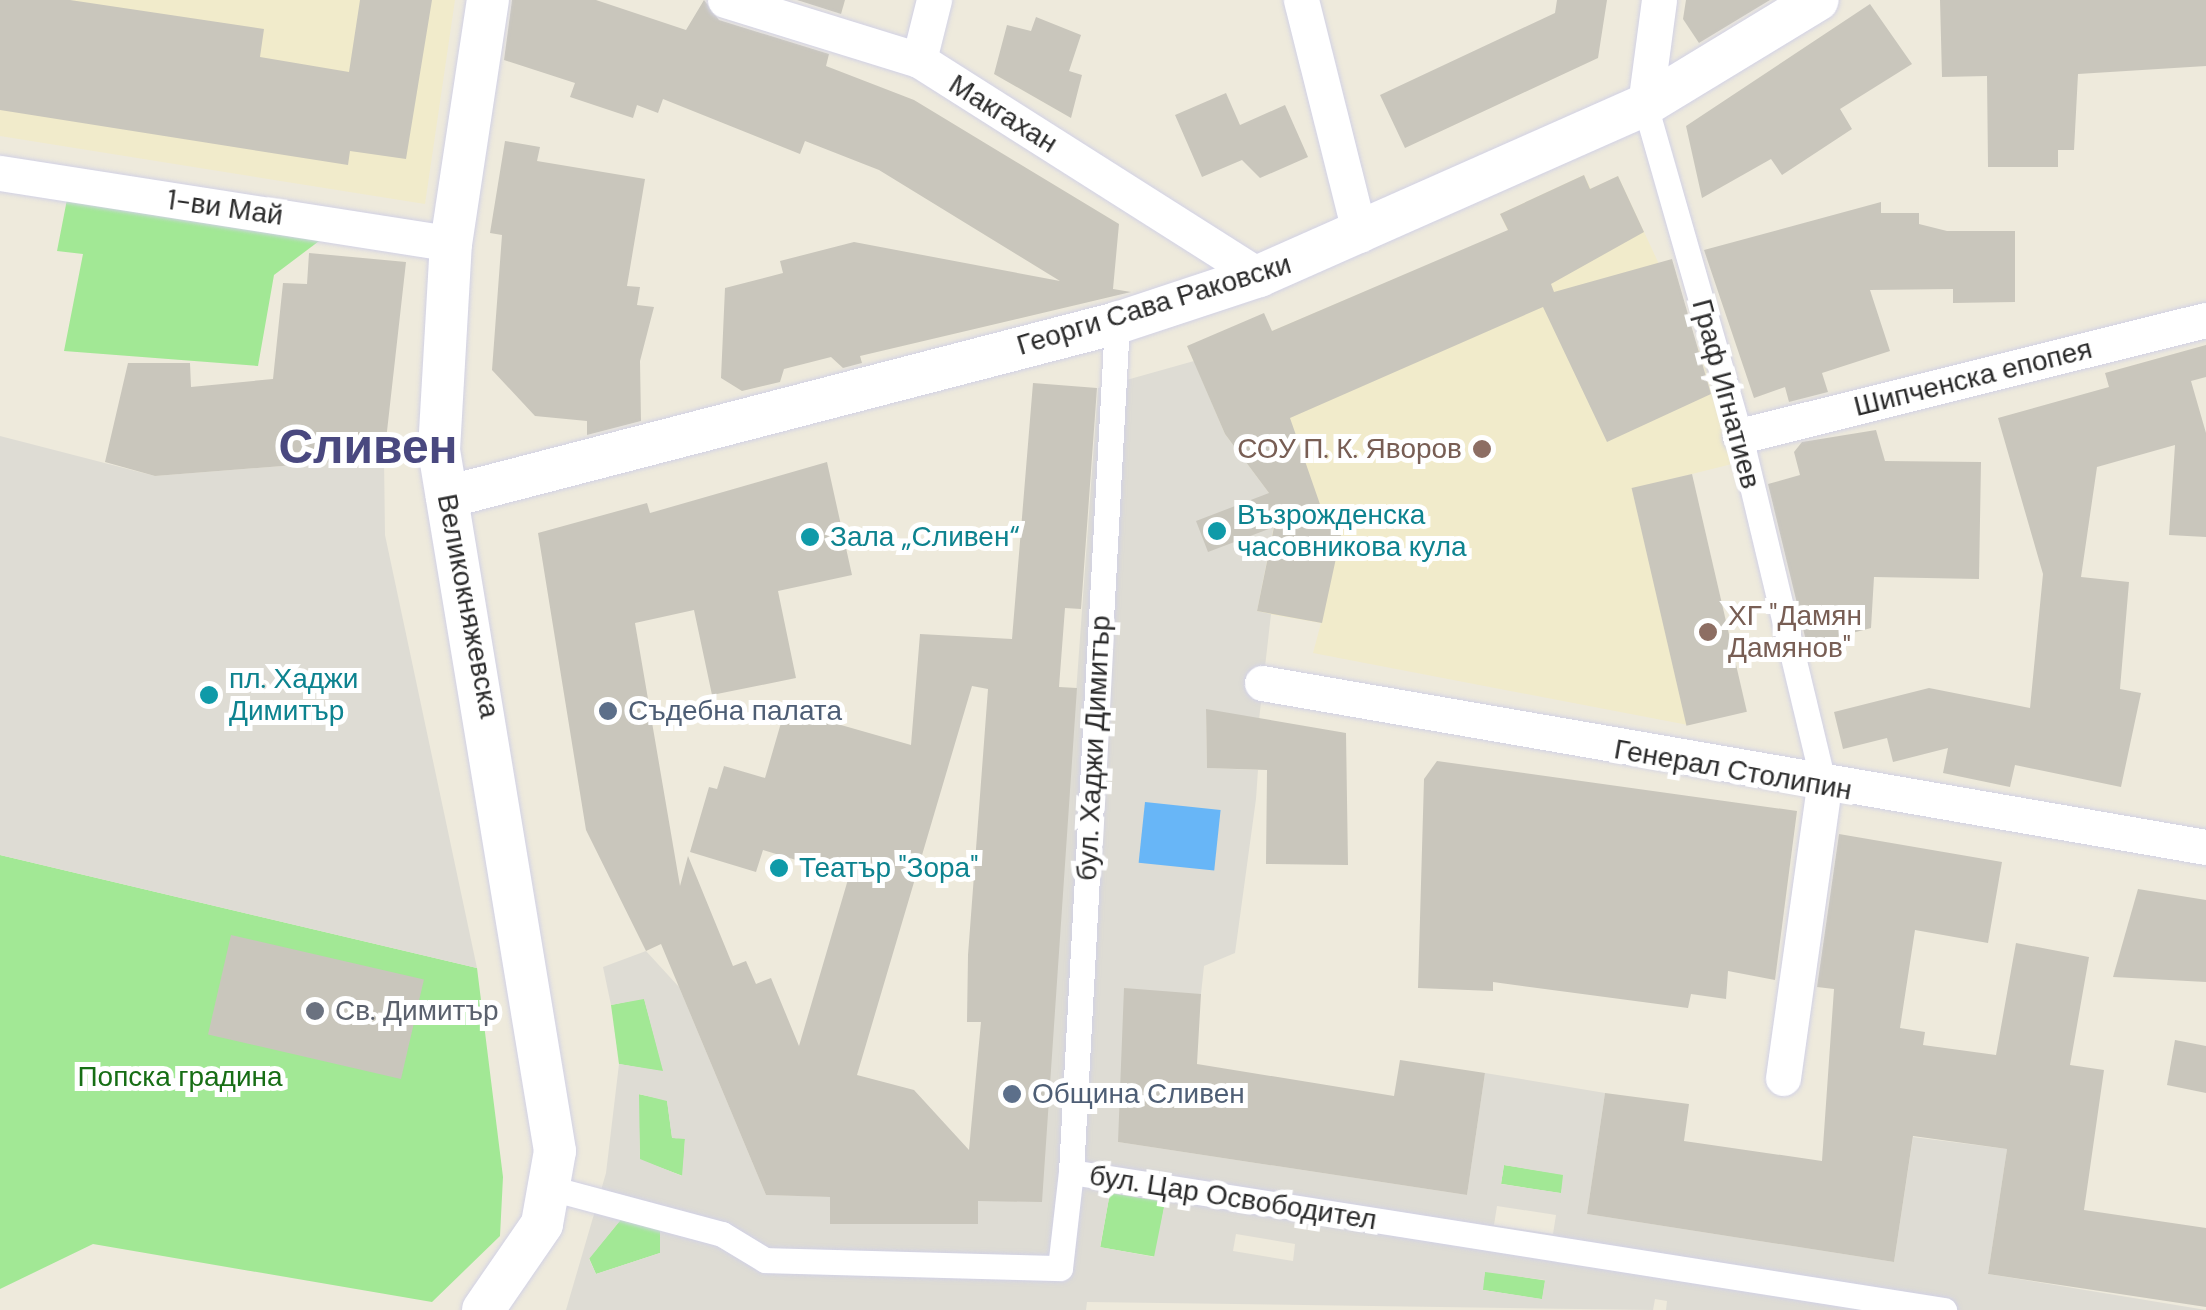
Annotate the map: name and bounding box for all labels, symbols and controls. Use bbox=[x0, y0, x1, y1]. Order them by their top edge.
street label: Макгахан bbox=[943, 68, 1063, 160]
street label: 1-ви Май bbox=[165, 183, 285, 233]
street label: Георги Сава Раковски bbox=[1013, 247, 1295, 363]
street label: Граф Игнатиев bbox=[1685, 296, 1767, 492]
street label: Шипченска епопея bbox=[1850, 332, 2096, 424]
district label: Сливен bbox=[278, 418, 458, 476]
place label: СОУ П. К. Яворов bbox=[1237, 432, 1462, 466]
marker: СОУ П. К. Яворов bbox=[1471, 438, 1493, 460]
street label: Великокняжевска bbox=[430, 491, 506, 721]
place label: Възрожденска часовникова кула bbox=[1237, 498, 1467, 564]
place label: Зала „Сливен“ bbox=[830, 520, 1020, 554]
marker: Възрожденска часовникова кула bbox=[1206, 520, 1228, 542]
marker: Зала „Сливен“ bbox=[799, 526, 821, 548]
place label: ХГ "Дамян Дамянов" bbox=[1728, 599, 1862, 665]
street label: бул. Хаджи Димитър bbox=[1070, 614, 1118, 882]
marker: ХГ "Дамян Дамянов" bbox=[1697, 621, 1719, 643]
place label: пл. Хаджи Димитър bbox=[229, 662, 358, 728]
marker: пл. Хаджи Димитър bbox=[198, 684, 220, 706]
place label: Съдебна палата bbox=[628, 694, 842, 728]
marker: Съдебна палата bbox=[597, 700, 619, 722]
street label: Генерал Столипин bbox=[1612, 733, 1854, 807]
place label: Театър "Зора" bbox=[799, 851, 978, 885]
marker: Театър "Зора" bbox=[768, 857, 790, 879]
place label: Св. Димитър bbox=[335, 994, 498, 1028]
marker: Св. Димитър bbox=[304, 1000, 326, 1022]
park label: Попска градина bbox=[77, 1060, 283, 1094]
place label: Община Сливен bbox=[1032, 1077, 1245, 1111]
marker: Община Сливен bbox=[1001, 1083, 1023, 1105]
street label: бул. Цар Освободител bbox=[1087, 1159, 1379, 1237]

